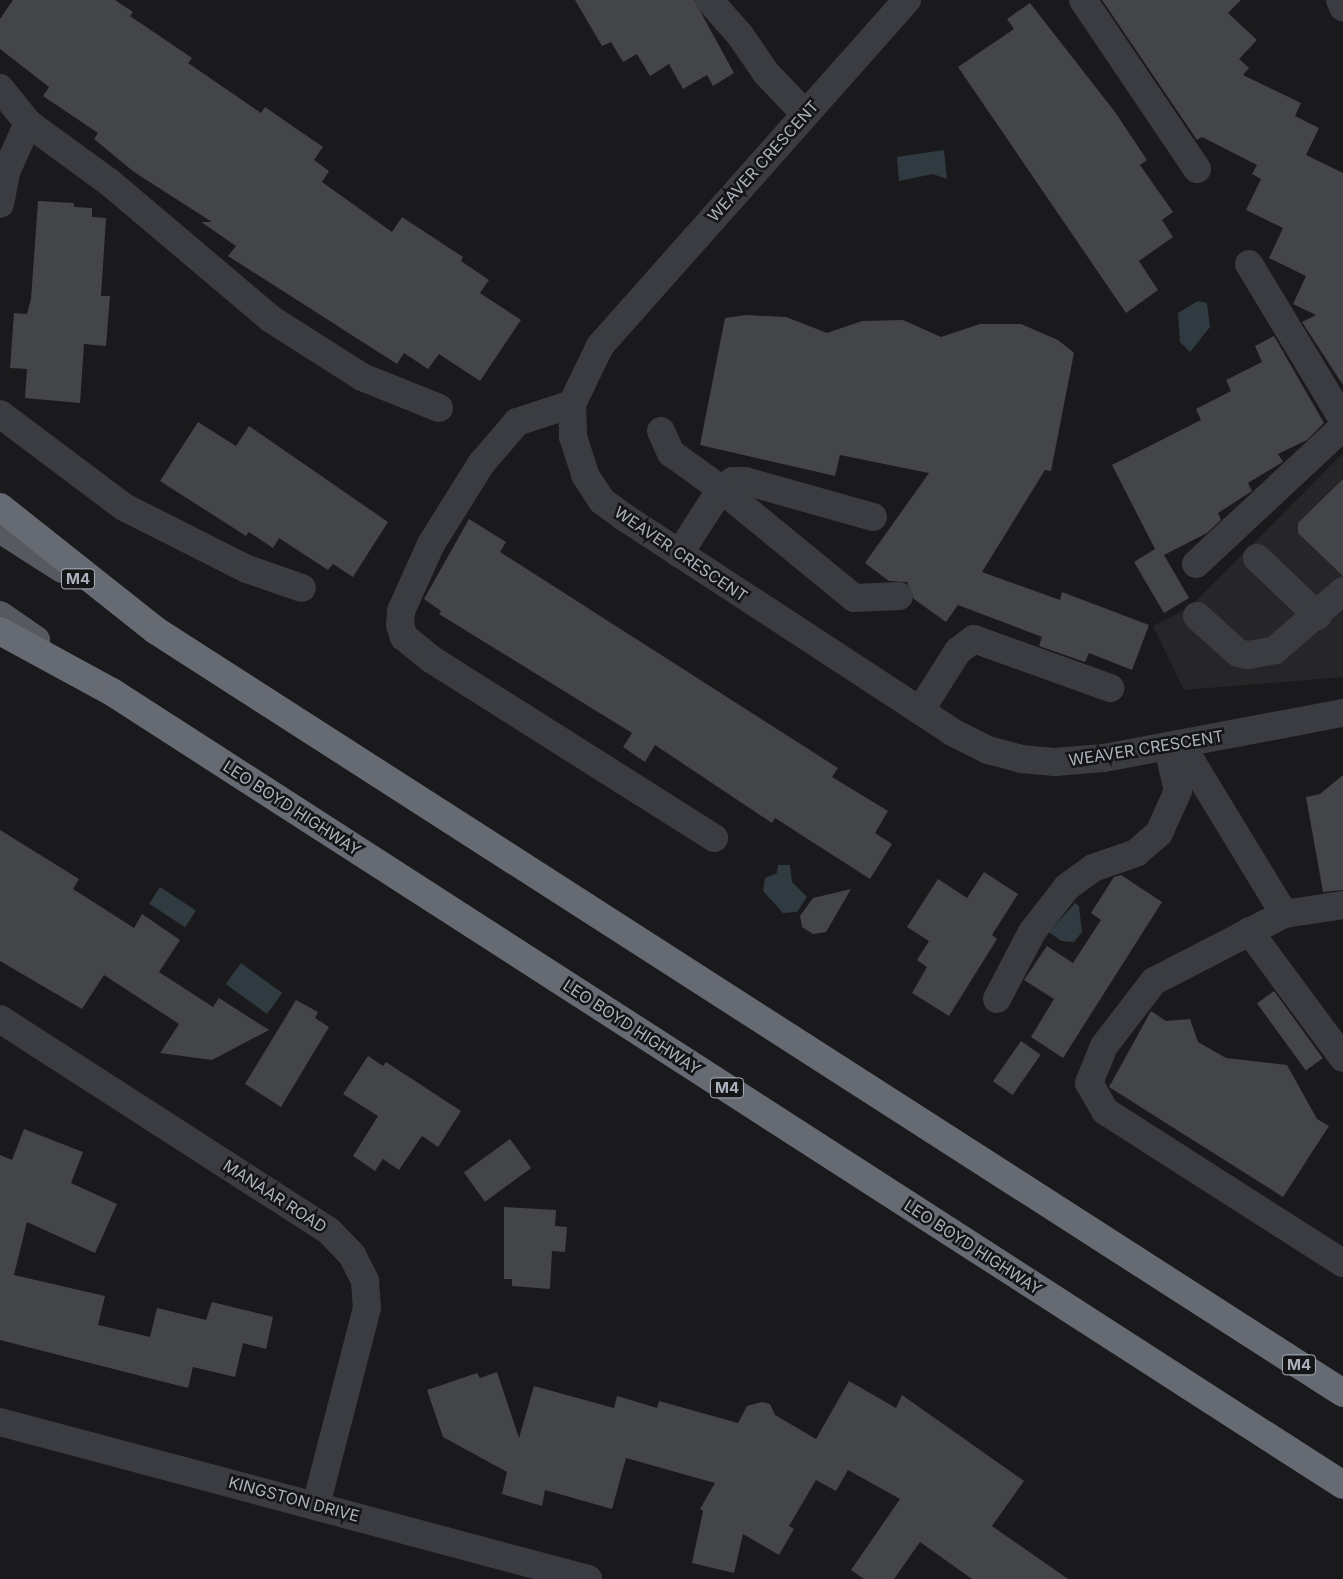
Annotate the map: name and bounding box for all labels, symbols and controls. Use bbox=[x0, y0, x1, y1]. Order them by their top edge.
street label: WEAVER CRESCENT bbox=[704, 96, 822, 226]
street label: WEAVER CRESCENT bbox=[611, 502, 751, 606]
road number: M4 bbox=[60, 566, 96, 592]
street label: WEAVER CRESCENT bbox=[1067, 726, 1225, 770]
street label: LEO BOYD HIGHWAY bbox=[220, 756, 364, 860]
street label: LEO BOYD HIGHWAY bbox=[560, 975, 704, 1079]
road number: M4 bbox=[710, 1076, 744, 1100]
street label: MANAAR ROAD bbox=[220, 1155, 330, 1237]
street label: LEO BOYD HIGHWAY bbox=[901, 1195, 1045, 1299]
road number: M4 bbox=[1282, 1352, 1316, 1378]
street label: KINGSTON DRIVE bbox=[226, 1472, 362, 1526]

